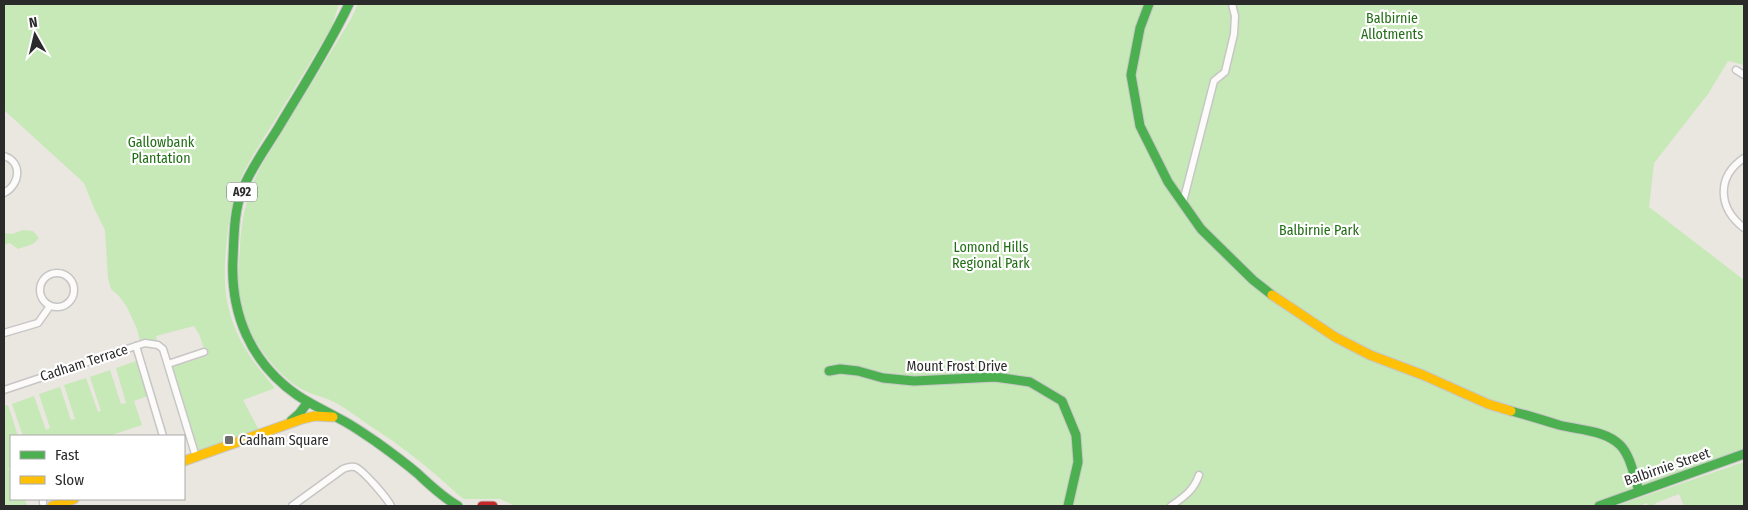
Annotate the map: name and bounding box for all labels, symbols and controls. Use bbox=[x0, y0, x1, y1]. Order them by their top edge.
north arrow bbox=[10, 10, 60, 60]
park label: Balbirnie Allotments bbox=[1361, 10, 1423, 43]
text: N bbox=[28, 14, 39, 32]
park label: Gallowbank Plantation bbox=[128, 134, 195, 167]
road number: A92 bbox=[227, 182, 257, 202]
park label: Balbirnie Park bbox=[1279, 222, 1359, 239]
park label: Lomond Hills Regional Park bbox=[952, 239, 1030, 272]
street label: Cadham Terrace bbox=[38, 341, 130, 385]
street label: Mount Frost Drive bbox=[907, 358, 1008, 375]
place label: Cadham Square bbox=[239, 432, 329, 449]
marker: Cadham Square bbox=[223, 434, 235, 446]
legend bbox=[10, 435, 185, 500]
street label: Balbirnie Street bbox=[1622, 444, 1712, 490]
text: Fast bbox=[55, 446, 79, 464]
text: Slow bbox=[55, 471, 84, 489]

